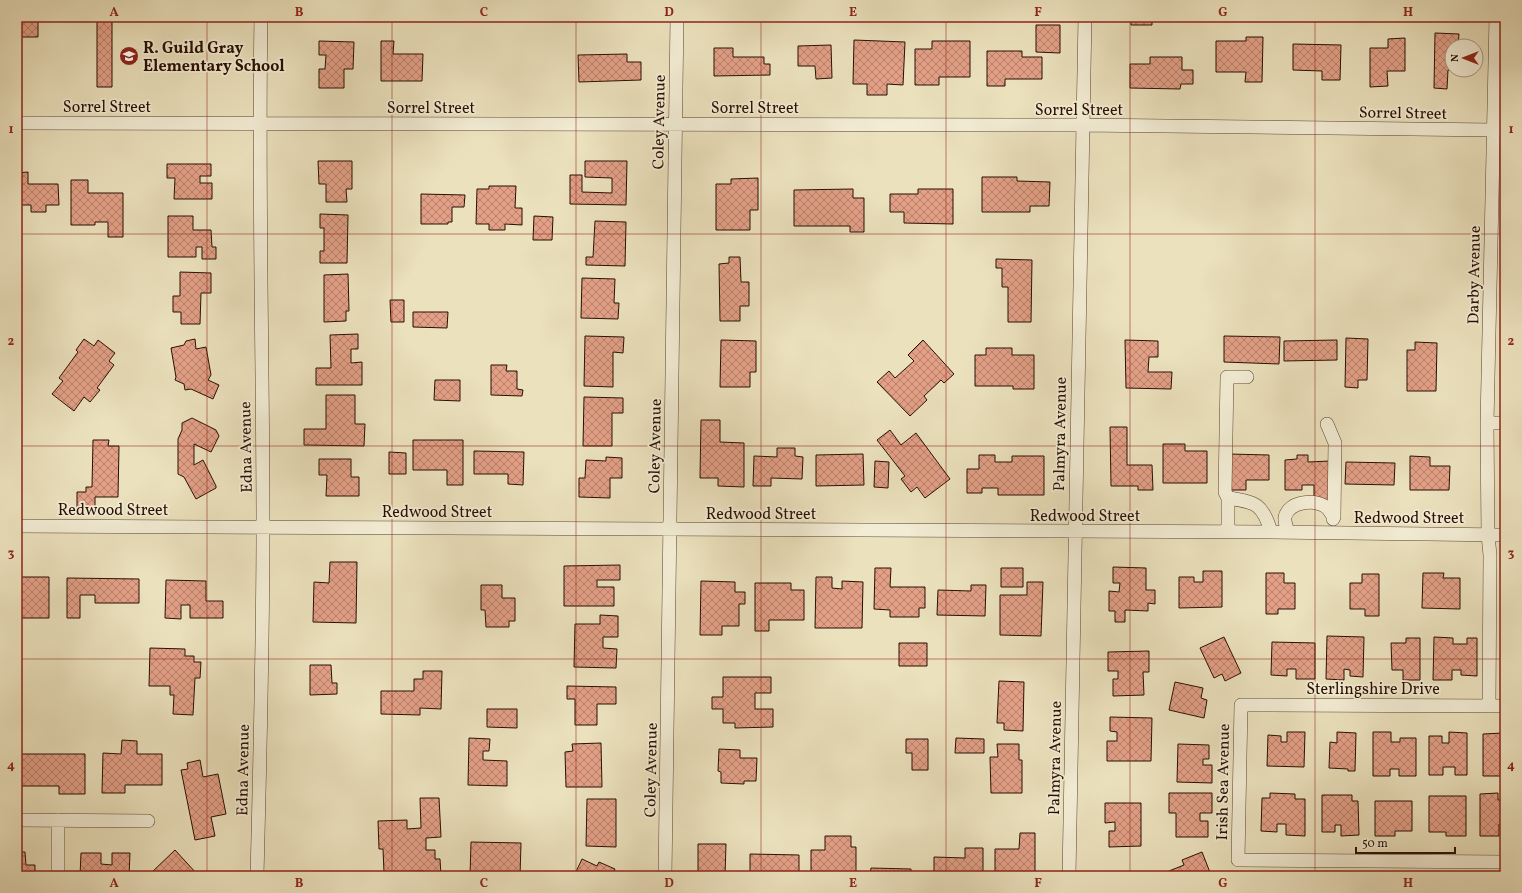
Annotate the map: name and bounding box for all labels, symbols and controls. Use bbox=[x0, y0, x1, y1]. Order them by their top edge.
text: A bbox=[109, 4, 119, 22]
text: B bbox=[295, 4, 304, 22]
text: C bbox=[480, 4, 488, 22]
text: D bbox=[664, 4, 674, 22]
text: E bbox=[849, 4, 857, 22]
text: F bbox=[1034, 4, 1042, 22]
text: G bbox=[1218, 4, 1228, 22]
text: H bbox=[1403, 4, 1413, 22]
place label: R. Guild Gray Elementary School bbox=[143, 38, 285, 78]
north arrow bbox=[1444, 38, 1484, 78]
school or university icon: R. Guild Gray Elementary School bbox=[118, 45, 140, 67]
text: N bbox=[1448, 54, 1463, 62]
street label: Coley Avenue bbox=[648, 74, 672, 170]
street label: Sorrel Street bbox=[63, 97, 152, 119]
street label: Sorrel Street bbox=[387, 98, 476, 120]
street label: Sorrel Street bbox=[711, 98, 800, 120]
street label: Sorrel Street bbox=[1035, 100, 1124, 122]
street label: Sorrel Street bbox=[1359, 102, 1448, 126]
text: 1 bbox=[8, 121, 14, 139]
text: 1 bbox=[1508, 121, 1514, 139]
street label: Darby Avenue bbox=[1463, 226, 1487, 325]
text: 2 bbox=[8, 333, 15, 351]
text: 2 bbox=[1508, 333, 1515, 351]
street label: Palmyra Avenue bbox=[1049, 377, 1073, 491]
street label: Coley Avenue bbox=[644, 398, 668, 494]
street label: Edna Avenue bbox=[235, 401, 259, 493]
street label: Redwood Street bbox=[58, 500, 169, 522]
street label: Redwood Street bbox=[382, 502, 493, 524]
street label: Redwood Street bbox=[706, 504, 817, 526]
street label: Redwood Street bbox=[1030, 506, 1141, 528]
street label: Redwood Street bbox=[1354, 508, 1465, 530]
text: 3 bbox=[8, 545, 15, 563]
text: 3 bbox=[1508, 545, 1515, 563]
street label: Sterlingshire Drive bbox=[1306, 679, 1440, 701]
street label: Palmyra Avenue bbox=[1044, 701, 1068, 815]
street label: Coley Avenue bbox=[640, 722, 664, 818]
street label: Edna Avenue bbox=[232, 724, 256, 816]
street label: Irish Sea Avenue bbox=[1212, 724, 1236, 841]
text: 4 bbox=[7, 757, 15, 775]
text: 4 bbox=[1507, 757, 1515, 775]
scale bar bbox=[1356, 829, 1455, 855]
text: 50 m bbox=[1362, 836, 1388, 852]
text: A bbox=[109, 875, 119, 893]
text: B bbox=[295, 875, 304, 893]
text: C bbox=[480, 875, 488, 893]
text: D bbox=[664, 875, 674, 893]
text: E bbox=[849, 875, 857, 893]
text: F bbox=[1034, 875, 1042, 893]
text: G bbox=[1218, 875, 1228, 893]
text: H bbox=[1403, 875, 1413, 893]

